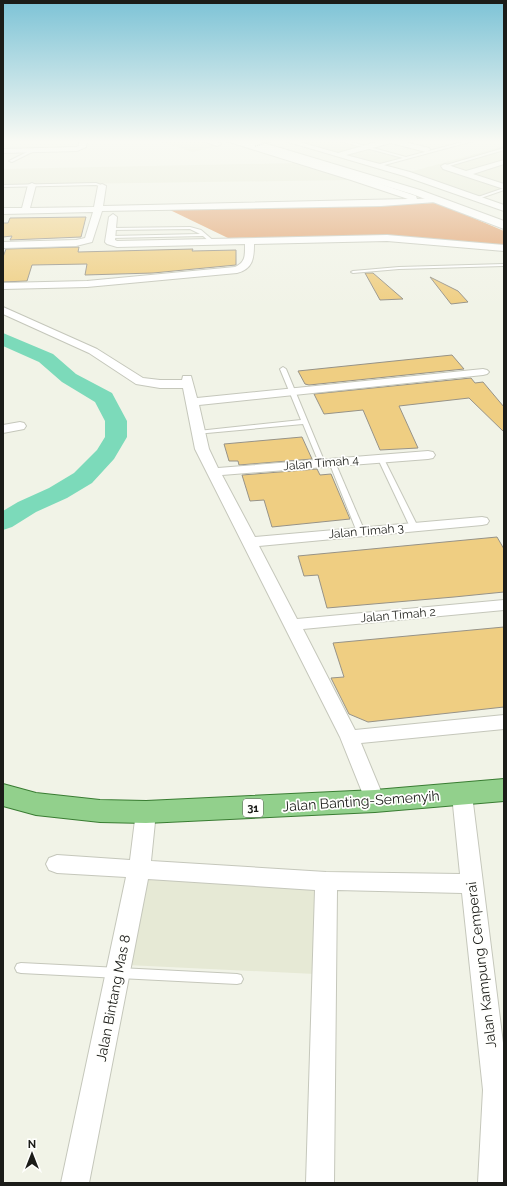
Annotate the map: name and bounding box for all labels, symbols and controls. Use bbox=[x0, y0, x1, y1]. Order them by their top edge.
street label: Jalan Timah 4 bbox=[283, 453, 360, 473]
street label: Jalan Timah 3 bbox=[328, 521, 404, 541]
street label: Jalan Timah 2 bbox=[360, 605, 436, 625]
street label: Jalan Banting-Semenyih bbox=[282, 788, 440, 814]
road number: 31 bbox=[243, 799, 263, 817]
street label: Jalan Kampung Cemperai bbox=[463, 881, 499, 1049]
street label: Jalan Bintang Mas 8 bbox=[93, 933, 133, 1063]
north arrow bbox=[12, 1134, 52, 1174]
text: N bbox=[28, 1138, 36, 1151]

